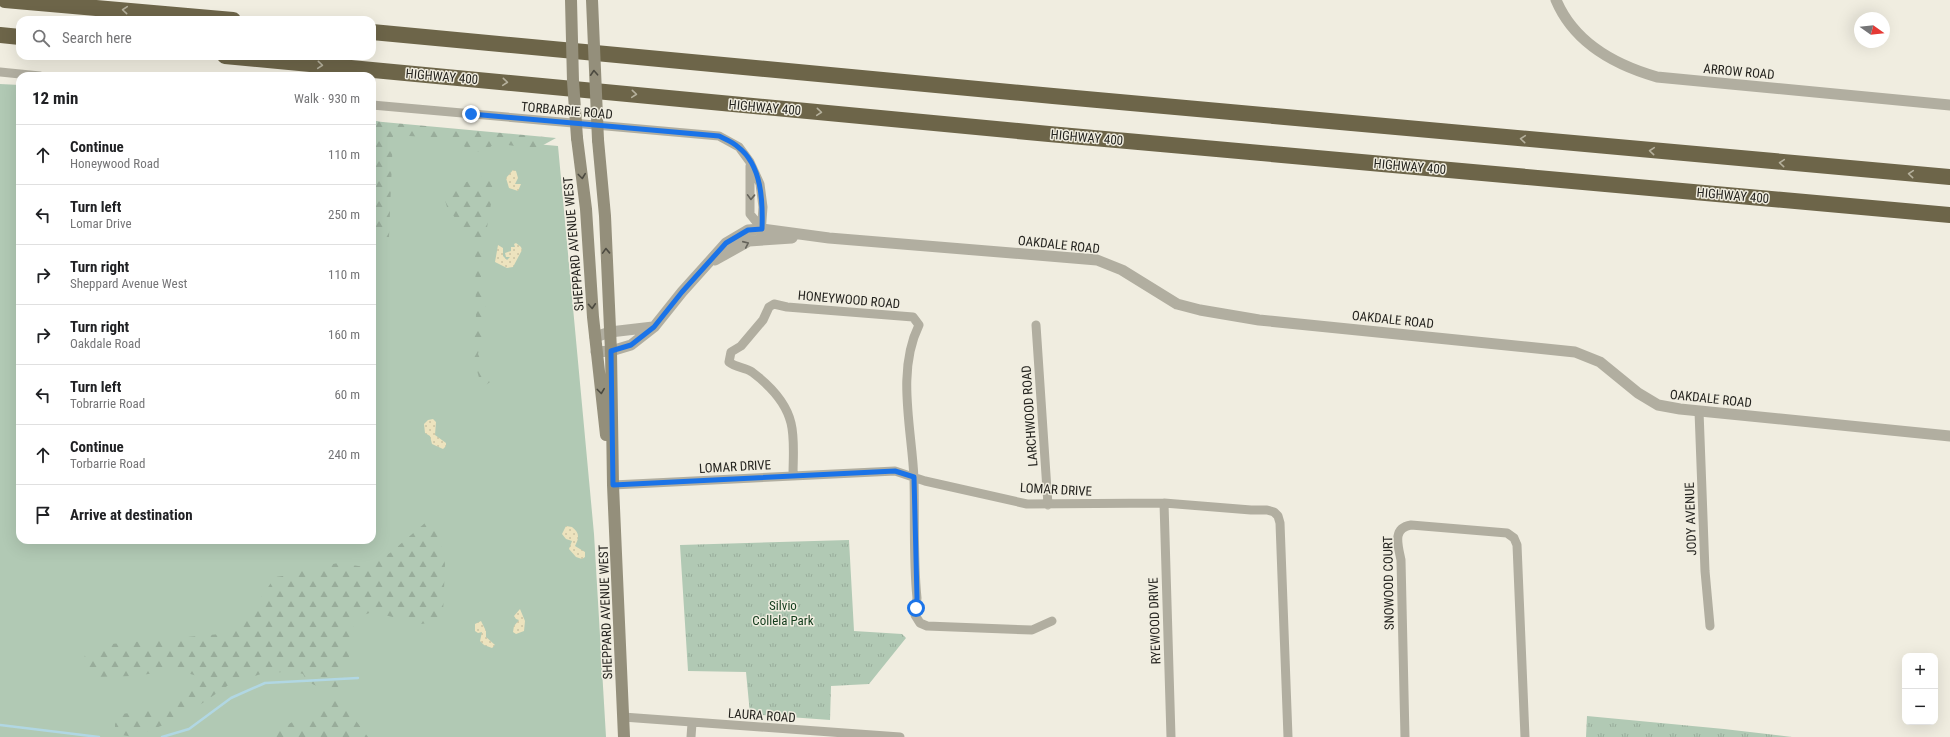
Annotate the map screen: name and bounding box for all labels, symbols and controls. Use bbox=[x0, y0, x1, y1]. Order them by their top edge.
one-way arrow bbox=[122, 6, 128, 15]
north arrow bbox=[1854, 12, 1890, 48]
search box bbox=[16, 16, 376, 60]
icon: search bbox=[30, 27, 52, 49]
text: Search here bbox=[62, 29, 132, 47]
one-way arrow bbox=[317, 60, 323, 69]
street label: ARROW ROAD bbox=[1703, 61, 1775, 82]
street label: HIGHWAY 400 bbox=[405, 66, 479, 87]
one-way arrow bbox=[590, 70, 598, 76]
one-way arrow bbox=[502, 78, 508, 87]
text: 12 min bbox=[32, 88, 78, 108]
one-way arrow bbox=[631, 90, 637, 99]
text: Walk · 930 m bbox=[294, 91, 360, 106]
street label: HIGHWAY 400 bbox=[728, 97, 802, 118]
street label: TORBARRIE ROAD bbox=[521, 99, 613, 122]
route end bbox=[462, 105, 480, 123]
one-way arrow bbox=[816, 107, 822, 116]
street label: HIGHWAY 400 bbox=[1050, 127, 1124, 148]
one-way arrow bbox=[1520, 135, 1526, 144]
text: Continue bbox=[70, 138, 124, 156]
icon: ahead bbox=[32, 144, 54, 166]
text: 110 m bbox=[328, 147, 360, 162]
one-way arrow bbox=[1649, 147, 1655, 156]
text: Honeywood Road bbox=[70, 156, 159, 171]
street label: HIGHWAY 400 bbox=[1373, 156, 1447, 177]
one-way arrow bbox=[1779, 158, 1785, 167]
one-way arrow bbox=[1908, 170, 1914, 179]
one-way arrow bbox=[577, 173, 586, 179]
street label: SHEPPARD AVENUE WEST bbox=[560, 176, 587, 312]
street label: HIGHWAY 400 bbox=[1696, 185, 1770, 206]
one-way arrow bbox=[746, 194, 755, 200]
text: Turn left bbox=[70, 198, 121, 216]
icon: left bbox=[32, 204, 54, 226]
text: 250 m bbox=[328, 207, 360, 222]
text: Lomar Drive bbox=[70, 216, 132, 231]
street label: OAKDALE ROAD bbox=[1017, 233, 1101, 256]
one-way arrow bbox=[742, 240, 749, 248]
one-way arrow bbox=[602, 248, 611, 254]
text: Turn right bbox=[70, 258, 129, 276]
icon: right bbox=[32, 264, 54, 286]
text: 110 m bbox=[328, 267, 360, 282]
text: Sheppard Avenue West bbox=[70, 276, 187, 291]
street label: HONEYWOOD ROAD bbox=[797, 288, 901, 311]
one-way arrow bbox=[587, 303, 596, 309]
street label: OAKDALE ROAD bbox=[1351, 308, 1435, 331]
text: Turn right bbox=[70, 318, 129, 336]
icon: right bbox=[32, 324, 54, 346]
text: 160 m bbox=[328, 327, 360, 342]
text: Oakdale Road bbox=[70, 336, 141, 351]
street label: LARCHWOOD ROAD bbox=[1018, 365, 1041, 467]
text: Turn left bbox=[70, 378, 121, 396]
icon: left bbox=[32, 384, 54, 406]
text: 60 m bbox=[334, 387, 360, 402]
street label: OAKDALE ROAD bbox=[1669, 387, 1753, 410]
one-way arrow bbox=[596, 388, 605, 394]
text: Tobrarrie Road bbox=[70, 396, 145, 411]
text: Continue bbox=[70, 438, 124, 456]
icon: ahead bbox=[32, 444, 54, 466]
text: 240 m bbox=[328, 447, 360, 462]
text: Torbarrie Road bbox=[70, 456, 145, 471]
street label: LOMAR DRIVE bbox=[699, 457, 771, 476]
street label: LOMAR DRIVE bbox=[1020, 480, 1092, 499]
street label: JODY AVENUE bbox=[1682, 482, 1699, 556]
icon: arrive bbox=[32, 504, 54, 526]
text: Arrive at destination bbox=[70, 506, 193, 524]
street label: SNOWOOD COURT bbox=[1380, 536, 1397, 630]
street label: SHEPPARD AVENUE WEST bbox=[596, 544, 615, 680]
street label: RYEWOOD DRIVE bbox=[1145, 577, 1164, 665]
park label: Silvio Collela Park bbox=[752, 598, 814, 628]
route start bbox=[907, 599, 925, 617]
map controls bbox=[1902, 653, 1938, 725]
button: + bbox=[1902, 653, 1938, 689]
button: − bbox=[1902, 689, 1938, 725]
street label: LAURA ROAD bbox=[728, 706, 796, 725]

